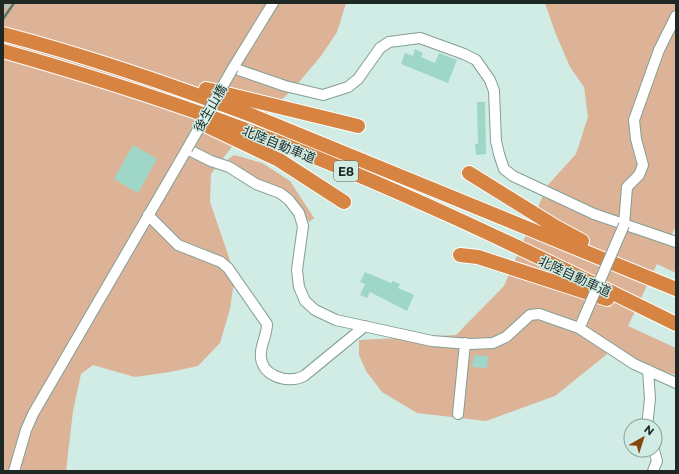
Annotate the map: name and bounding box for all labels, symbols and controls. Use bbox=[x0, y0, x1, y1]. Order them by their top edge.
street label: 後生山橋 bbox=[190, 81, 230, 135]
street label: 北陸自動車道 bbox=[240, 122, 318, 166]
road number: E8 bbox=[334, 161, 358, 181]
street label: 北陸自動車道 bbox=[536, 252, 614, 300]
north arrow bbox=[623, 418, 663, 458]
text: N bbox=[641, 422, 657, 438]

